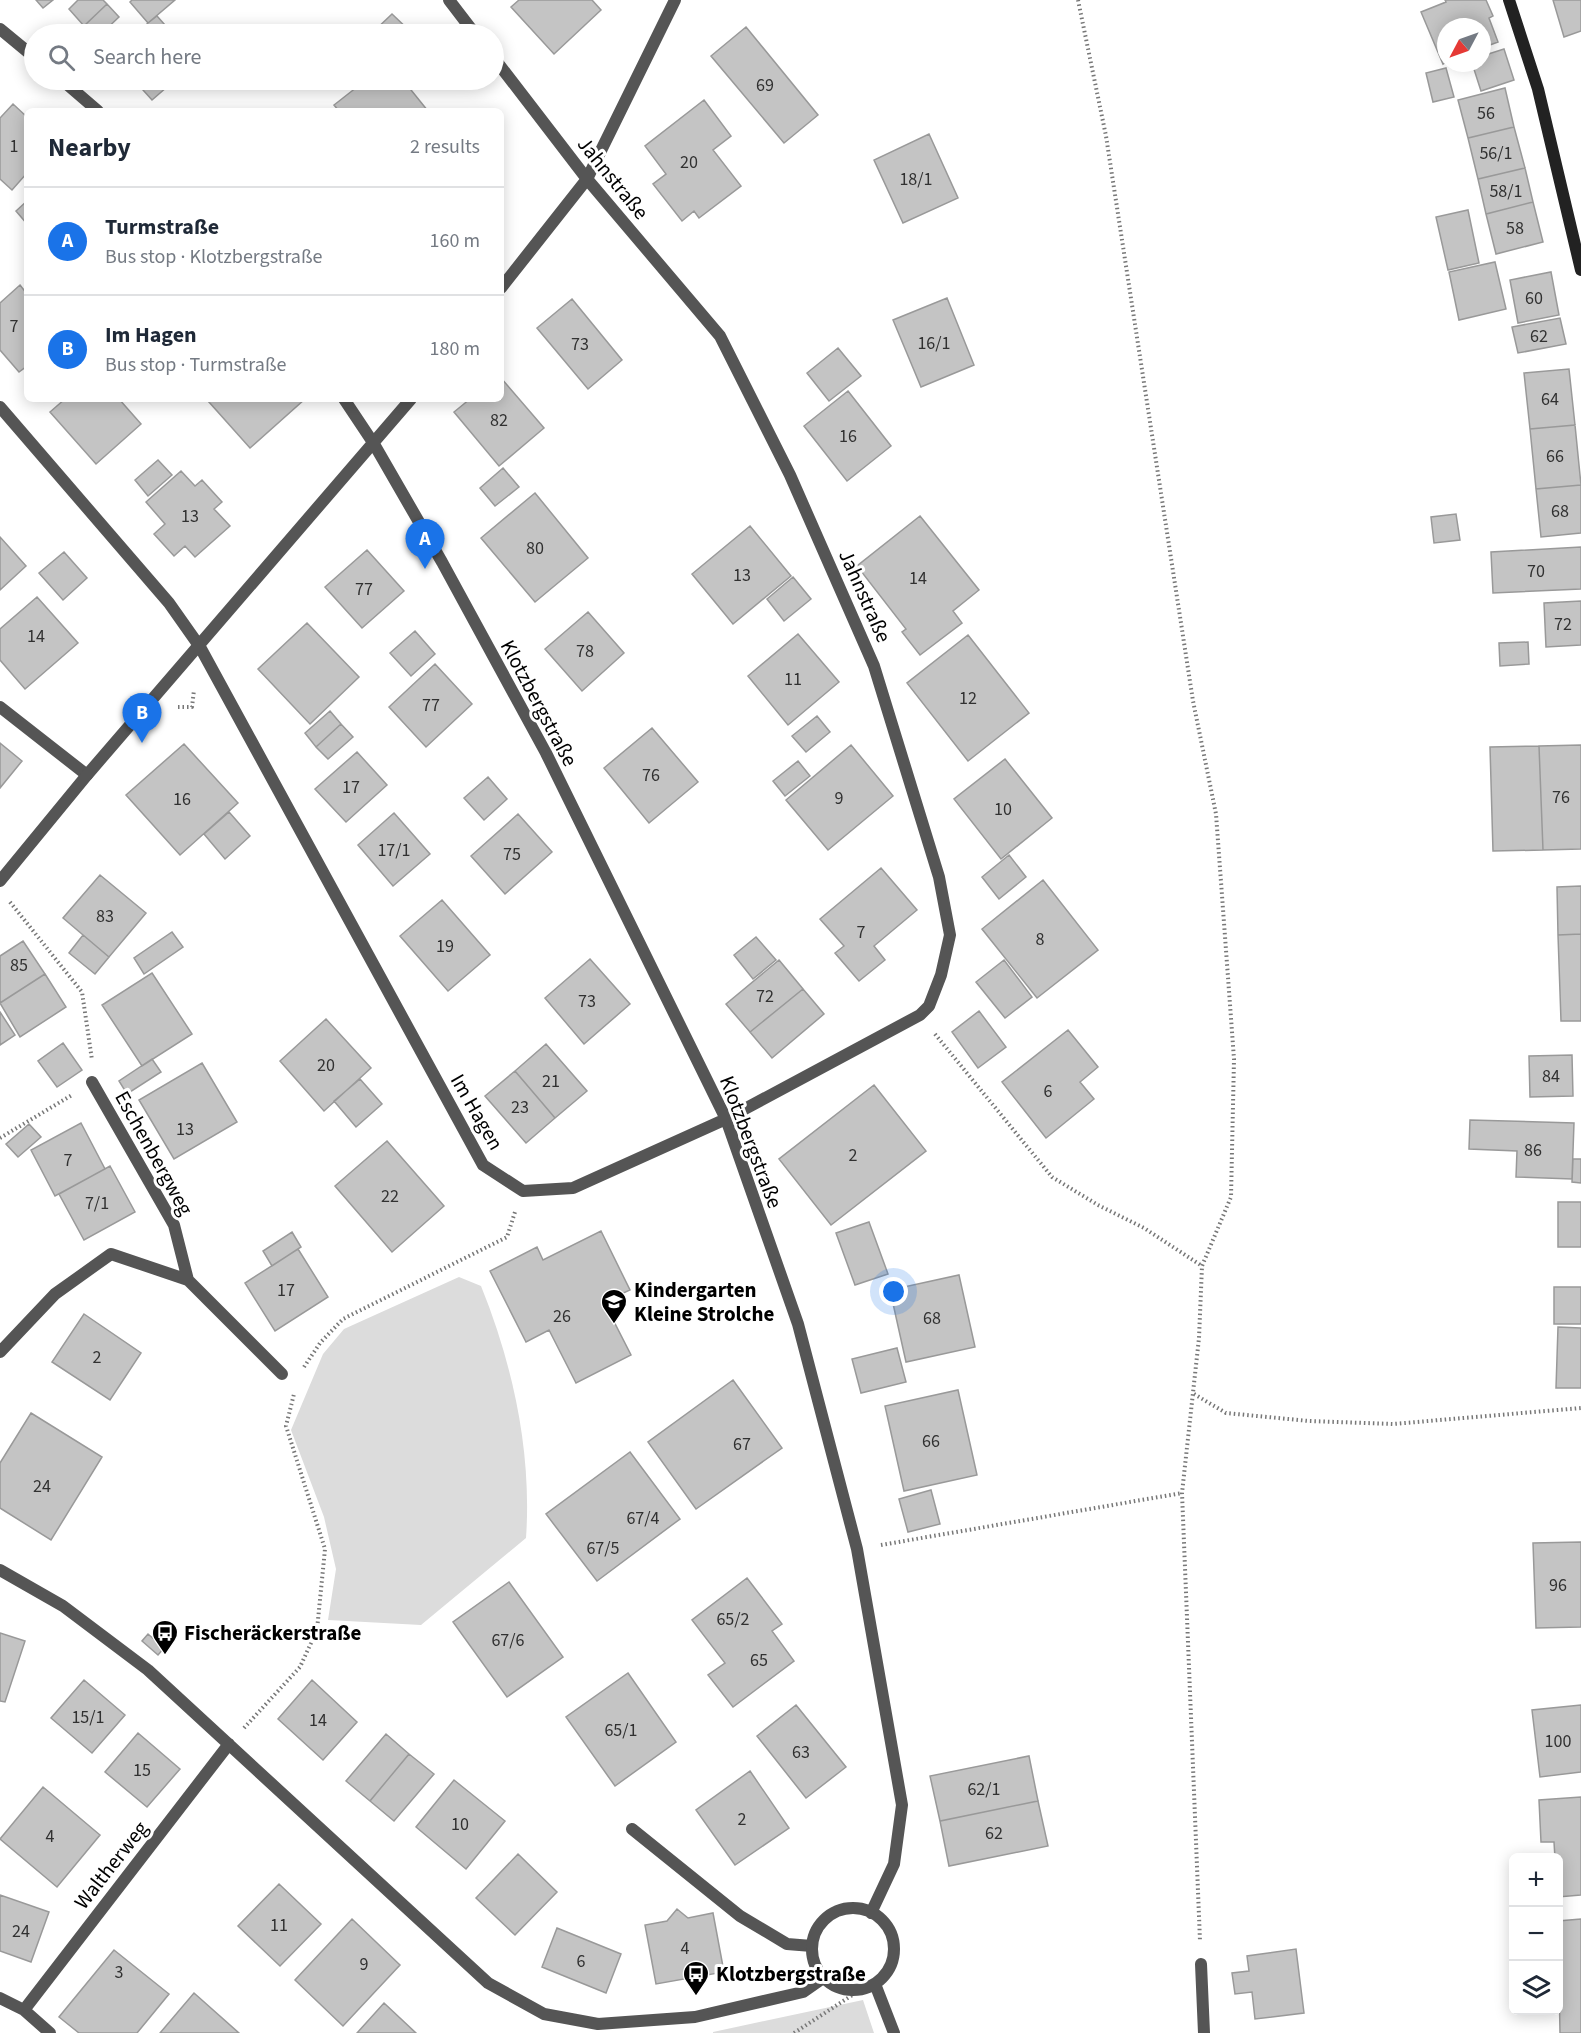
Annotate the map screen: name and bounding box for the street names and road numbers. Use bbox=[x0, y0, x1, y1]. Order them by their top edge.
street label: Jahnstraße bbox=[570, 130, 656, 226]
street label: Jahnstraße bbox=[831, 545, 899, 647]
street label: Klotzbergstraße bbox=[493, 634, 585, 772]
street label: Im Hagen bbox=[443, 1068, 511, 1156]
street label: Klotzbergstraße bbox=[712, 1071, 790, 1213]
street label: Eschenbergweg bbox=[107, 1085, 201, 1221]
street label: Waltherweg bbox=[67, 1814, 155, 1915]

